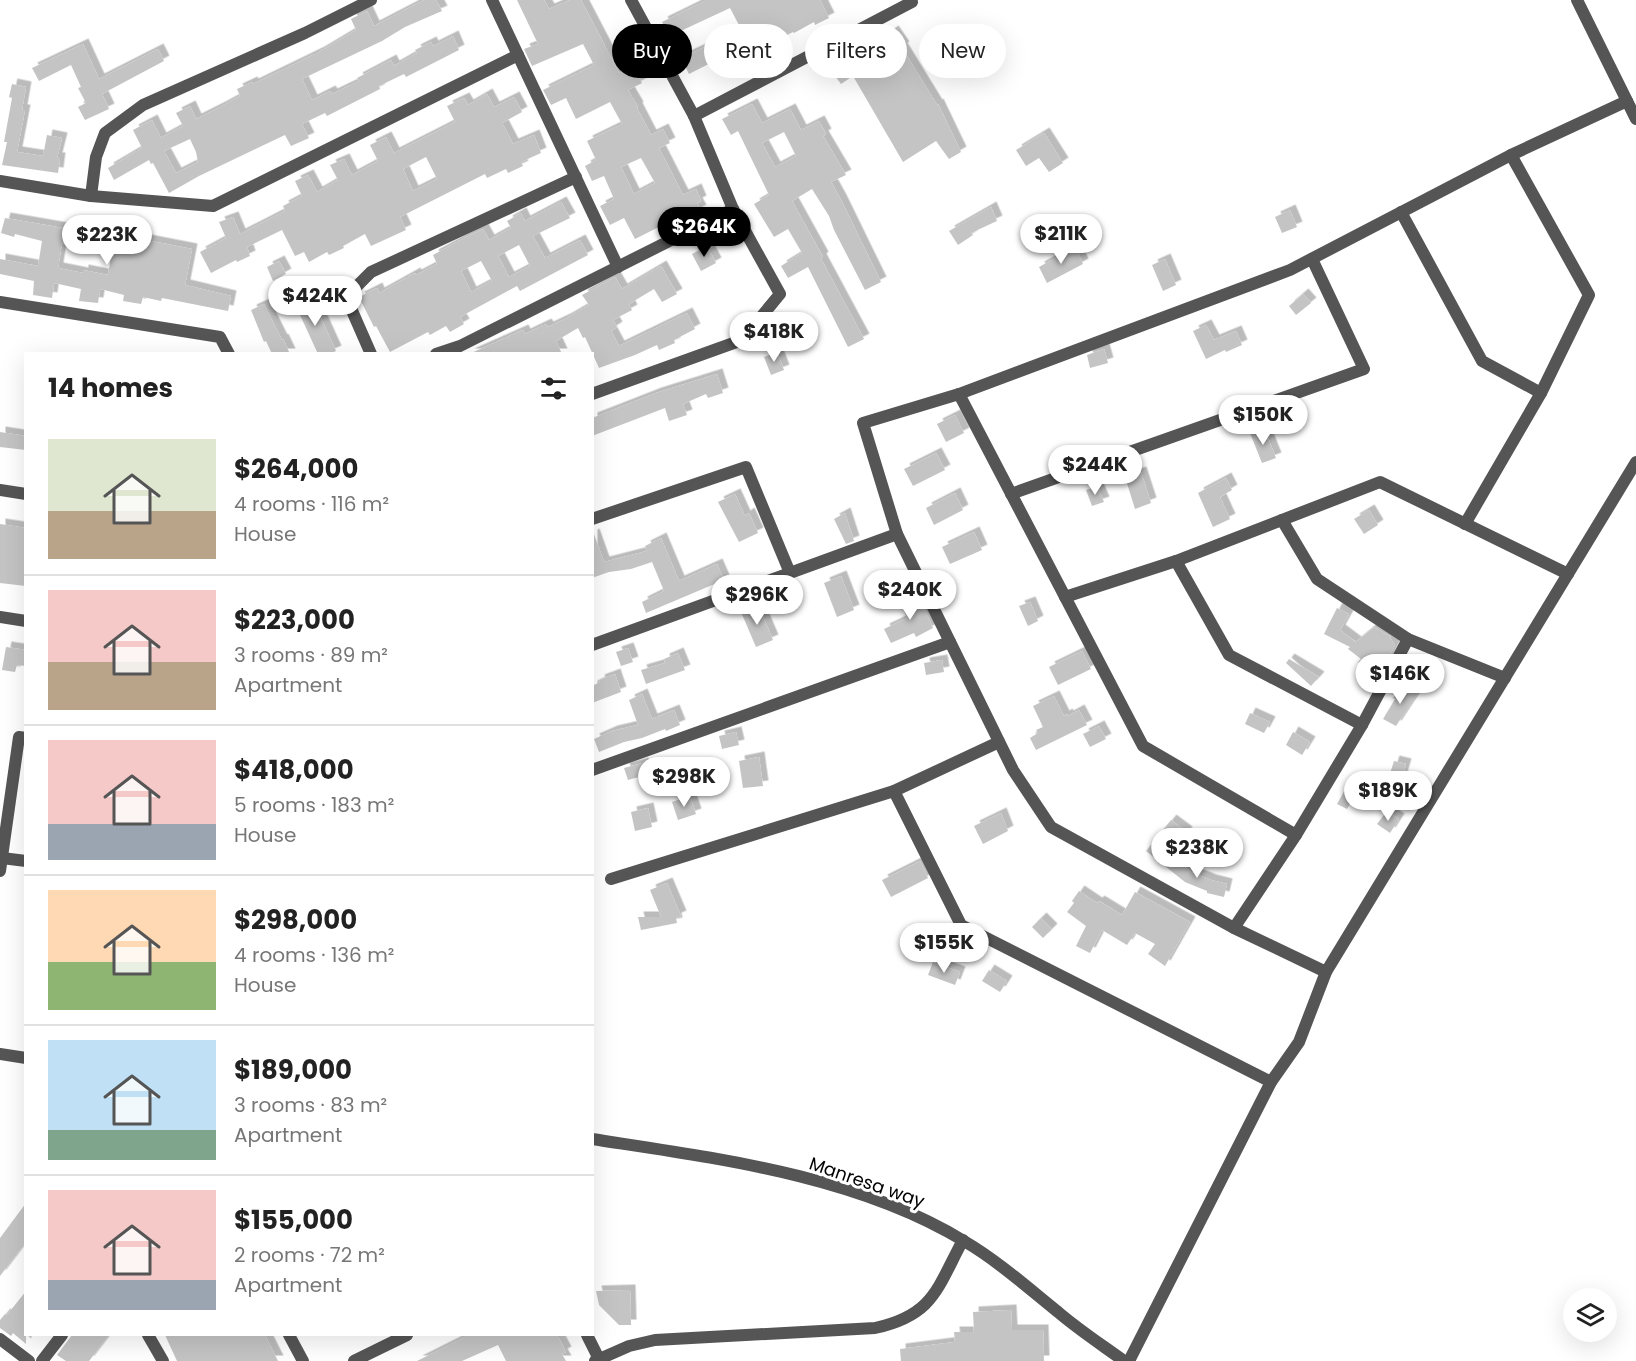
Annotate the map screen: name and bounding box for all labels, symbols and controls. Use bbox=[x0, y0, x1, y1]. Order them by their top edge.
chip: Buy bbox=[612, 24, 692, 78]
chip: Rent bbox=[704, 24, 793, 78]
chip: Filters bbox=[805, 24, 907, 78]
chip: New bbox=[919, 24, 1006, 78]
pin: $264K bbox=[662, 207, 746, 258]
text: $264K bbox=[672, 212, 736, 240]
pin: $211K bbox=[1019, 214, 1103, 265]
pin: $223K bbox=[65, 215, 149, 266]
text: $211K bbox=[1034, 219, 1088, 247]
text: $223K bbox=[76, 220, 138, 248]
pin: $424K bbox=[273, 276, 357, 327]
text: $424K bbox=[282, 281, 348, 309]
pin: $418K bbox=[732, 312, 816, 363]
text: $418K bbox=[743, 317, 805, 345]
text: 14 homes bbox=[48, 370, 173, 406]
icon: filters bbox=[537, 372, 570, 405]
pin: $150K bbox=[1221, 395, 1305, 446]
text: $150K bbox=[1233, 400, 1293, 428]
pin: $244K bbox=[1053, 445, 1137, 496]
text: $244K bbox=[1062, 450, 1128, 478]
text: $264,000 bbox=[234, 451, 358, 487]
icon: home bbox=[96, 463, 168, 535]
text: 4 rooms · 116 m² bbox=[234, 490, 389, 518]
text: House bbox=[234, 520, 296, 548]
pin: $240K bbox=[868, 570, 952, 621]
pin: $296K bbox=[715, 575, 799, 626]
text: $240K bbox=[877, 575, 943, 603]
text: $296K bbox=[725, 580, 789, 608]
text: $223,000 bbox=[234, 602, 355, 638]
icon: home bbox=[96, 614, 168, 686]
text: 3 rooms · 89 m² bbox=[234, 641, 388, 669]
pin: $146K bbox=[1358, 654, 1442, 705]
text: $146K bbox=[1370, 659, 1430, 687]
text: Apartment bbox=[234, 671, 342, 699]
text: $418,000 bbox=[234, 752, 354, 788]
pin: $298K bbox=[642, 757, 726, 808]
text: $298K bbox=[652, 762, 716, 790]
icon: home bbox=[96, 764, 168, 836]
pin: $189K bbox=[1346, 771, 1430, 822]
text: $189K bbox=[1358, 776, 1418, 804]
text: 5 rooms · 183 m² bbox=[234, 791, 394, 819]
text: House bbox=[234, 821, 296, 849]
pin: $238K bbox=[1155, 828, 1239, 879]
text: $238K bbox=[1165, 833, 1229, 861]
text: $298,000 bbox=[234, 902, 357, 938]
icon: home bbox=[96, 914, 168, 986]
pin: $155K bbox=[902, 923, 986, 974]
text: $155K bbox=[914, 928, 974, 956]
text: 4 rooms · 136 m² bbox=[234, 941, 394, 969]
text: House bbox=[234, 971, 296, 999]
text: $189,000 bbox=[234, 1052, 352, 1088]
icon: home bbox=[96, 1064, 168, 1136]
text: 3 rooms · 83 m² bbox=[234, 1091, 387, 1119]
text: Apartment bbox=[234, 1121, 342, 1149]
street label: Manresa way bbox=[806, 1151, 928, 1213]
text: $155,000 bbox=[234, 1202, 353, 1238]
icon: home bbox=[96, 1214, 168, 1286]
text: 2 rooms · 72 m² bbox=[234, 1241, 385, 1269]
text: Apartment bbox=[234, 1271, 342, 1299]
map controls bbox=[1563, 1288, 1617, 1342]
button: layers bbox=[1563, 1288, 1617, 1342]

